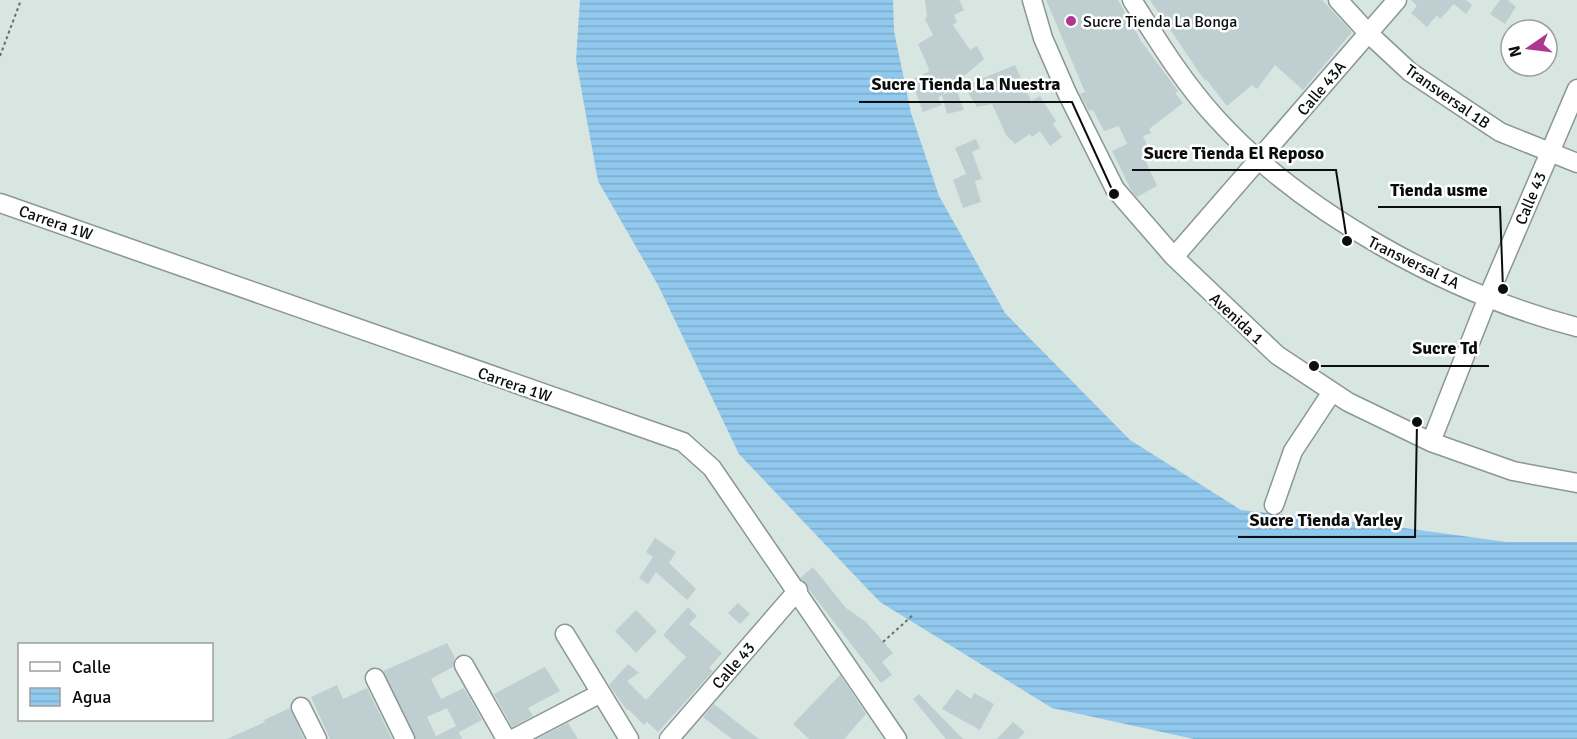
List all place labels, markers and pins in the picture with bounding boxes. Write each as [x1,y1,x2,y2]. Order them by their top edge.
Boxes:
place label: Sucre Tienda La Bonga [1083,12,1237,32]
marker: Sucre Tienda La Bonga [1064,14,1078,28]
callout: Sucre Tienda La Nuestra [859,66,1072,102]
callout: Sucre Tienda El Reposo [1132,134,1336,170]
callout: Tienda usme [1378,171,1500,207]
callout: Sucre Td [1400,330,1489,366]
callout: Sucre Tienda Yarley [1238,501,1415,537]

